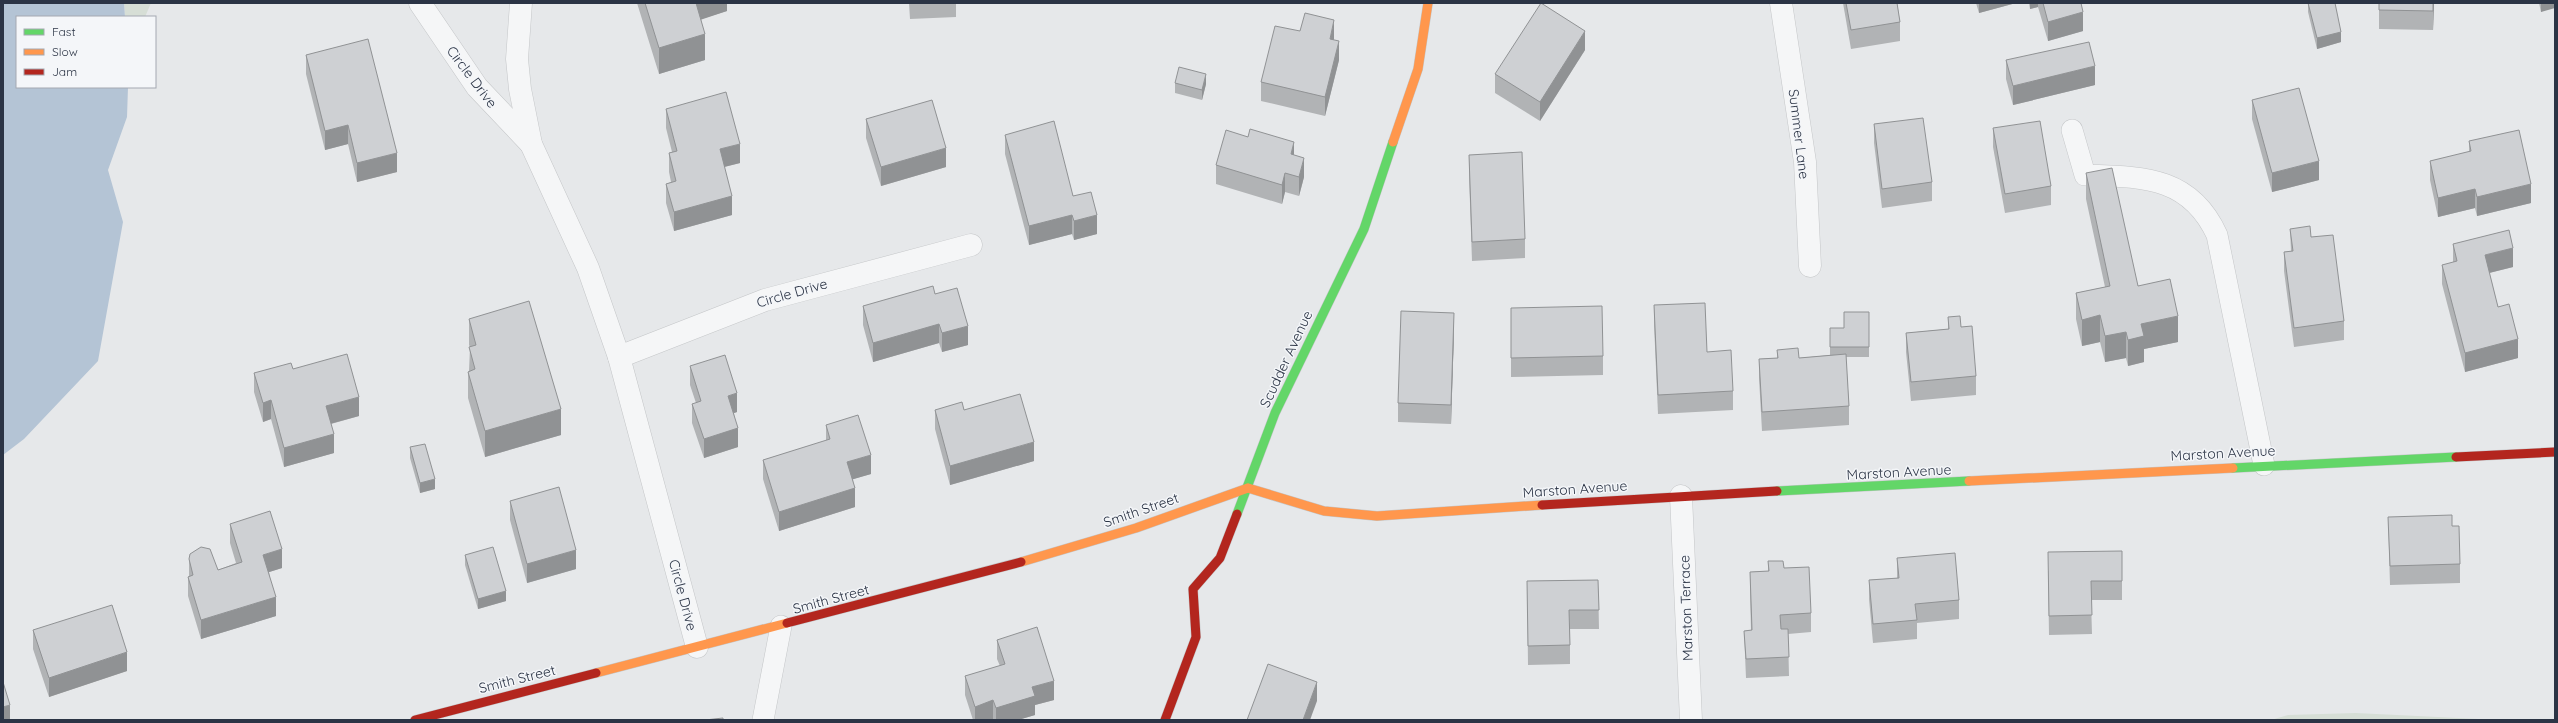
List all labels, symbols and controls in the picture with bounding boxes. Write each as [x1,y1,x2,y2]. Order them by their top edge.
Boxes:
legend [16,16,156,88]
text: Fast [52,24,76,39]
street label: Circle Drive [443,42,501,112]
text: Slow [52,44,78,59]
text: Jam [52,64,77,79]
street label: Summer Lane [1785,88,1813,180]
street label: Circle Drive [754,274,830,312]
street label: Scudder Avenue [1256,308,1316,410]
street label: Marston Avenue [2170,441,2276,465]
street label: Marston Avenue [1846,460,1952,484]
street label: Marston Avenue [1522,476,1628,502]
street label: Smith Street [1101,489,1181,531]
street label: Marston Terrace [1675,555,1697,661]
street label: Circle Drive [665,557,701,633]
street label: Smith Street [791,580,871,618]
street label: Smith Street [477,661,557,697]

